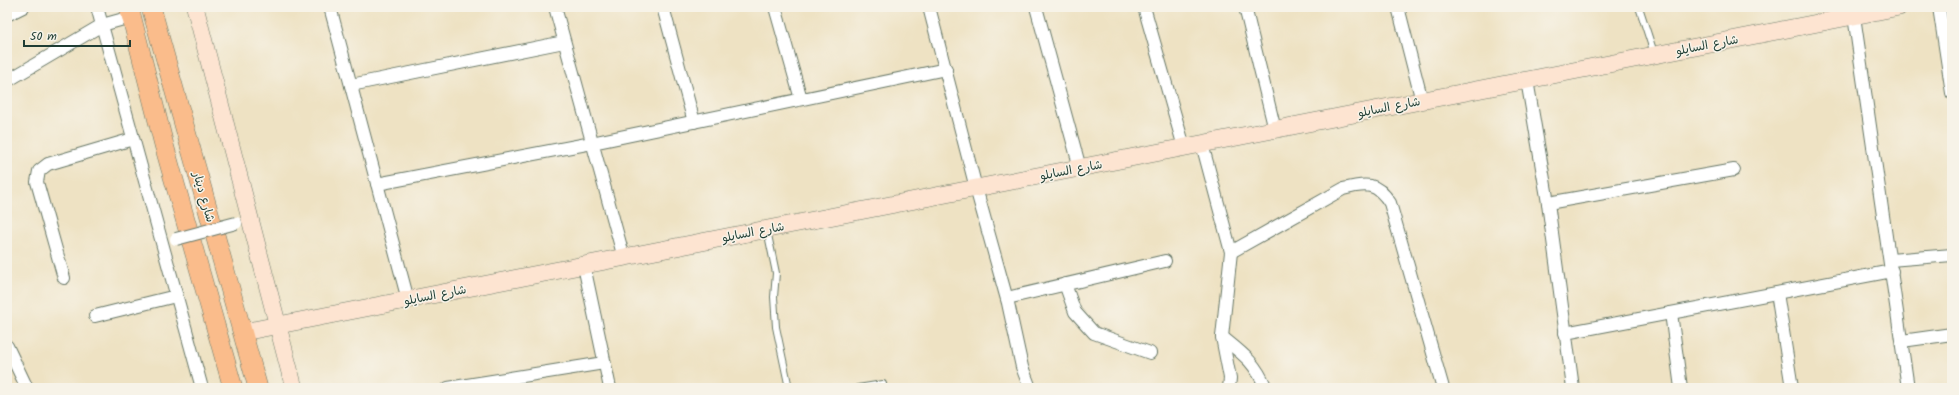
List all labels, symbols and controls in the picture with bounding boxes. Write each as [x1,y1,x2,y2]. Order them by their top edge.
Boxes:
scale bar [24,22,130,48]
text: 50 m [30,27,57,46]
street label: شارع السايلو [1673,30,1740,61]
street label: شارع السايلو [1355,92,1422,123]
street label: شارع السايلو [1037,155,1104,186]
street label: شارع دينار [187,169,220,225]
street label: شارع السايلو [719,217,786,248]
street label: شارع السايلو [401,280,468,311]

